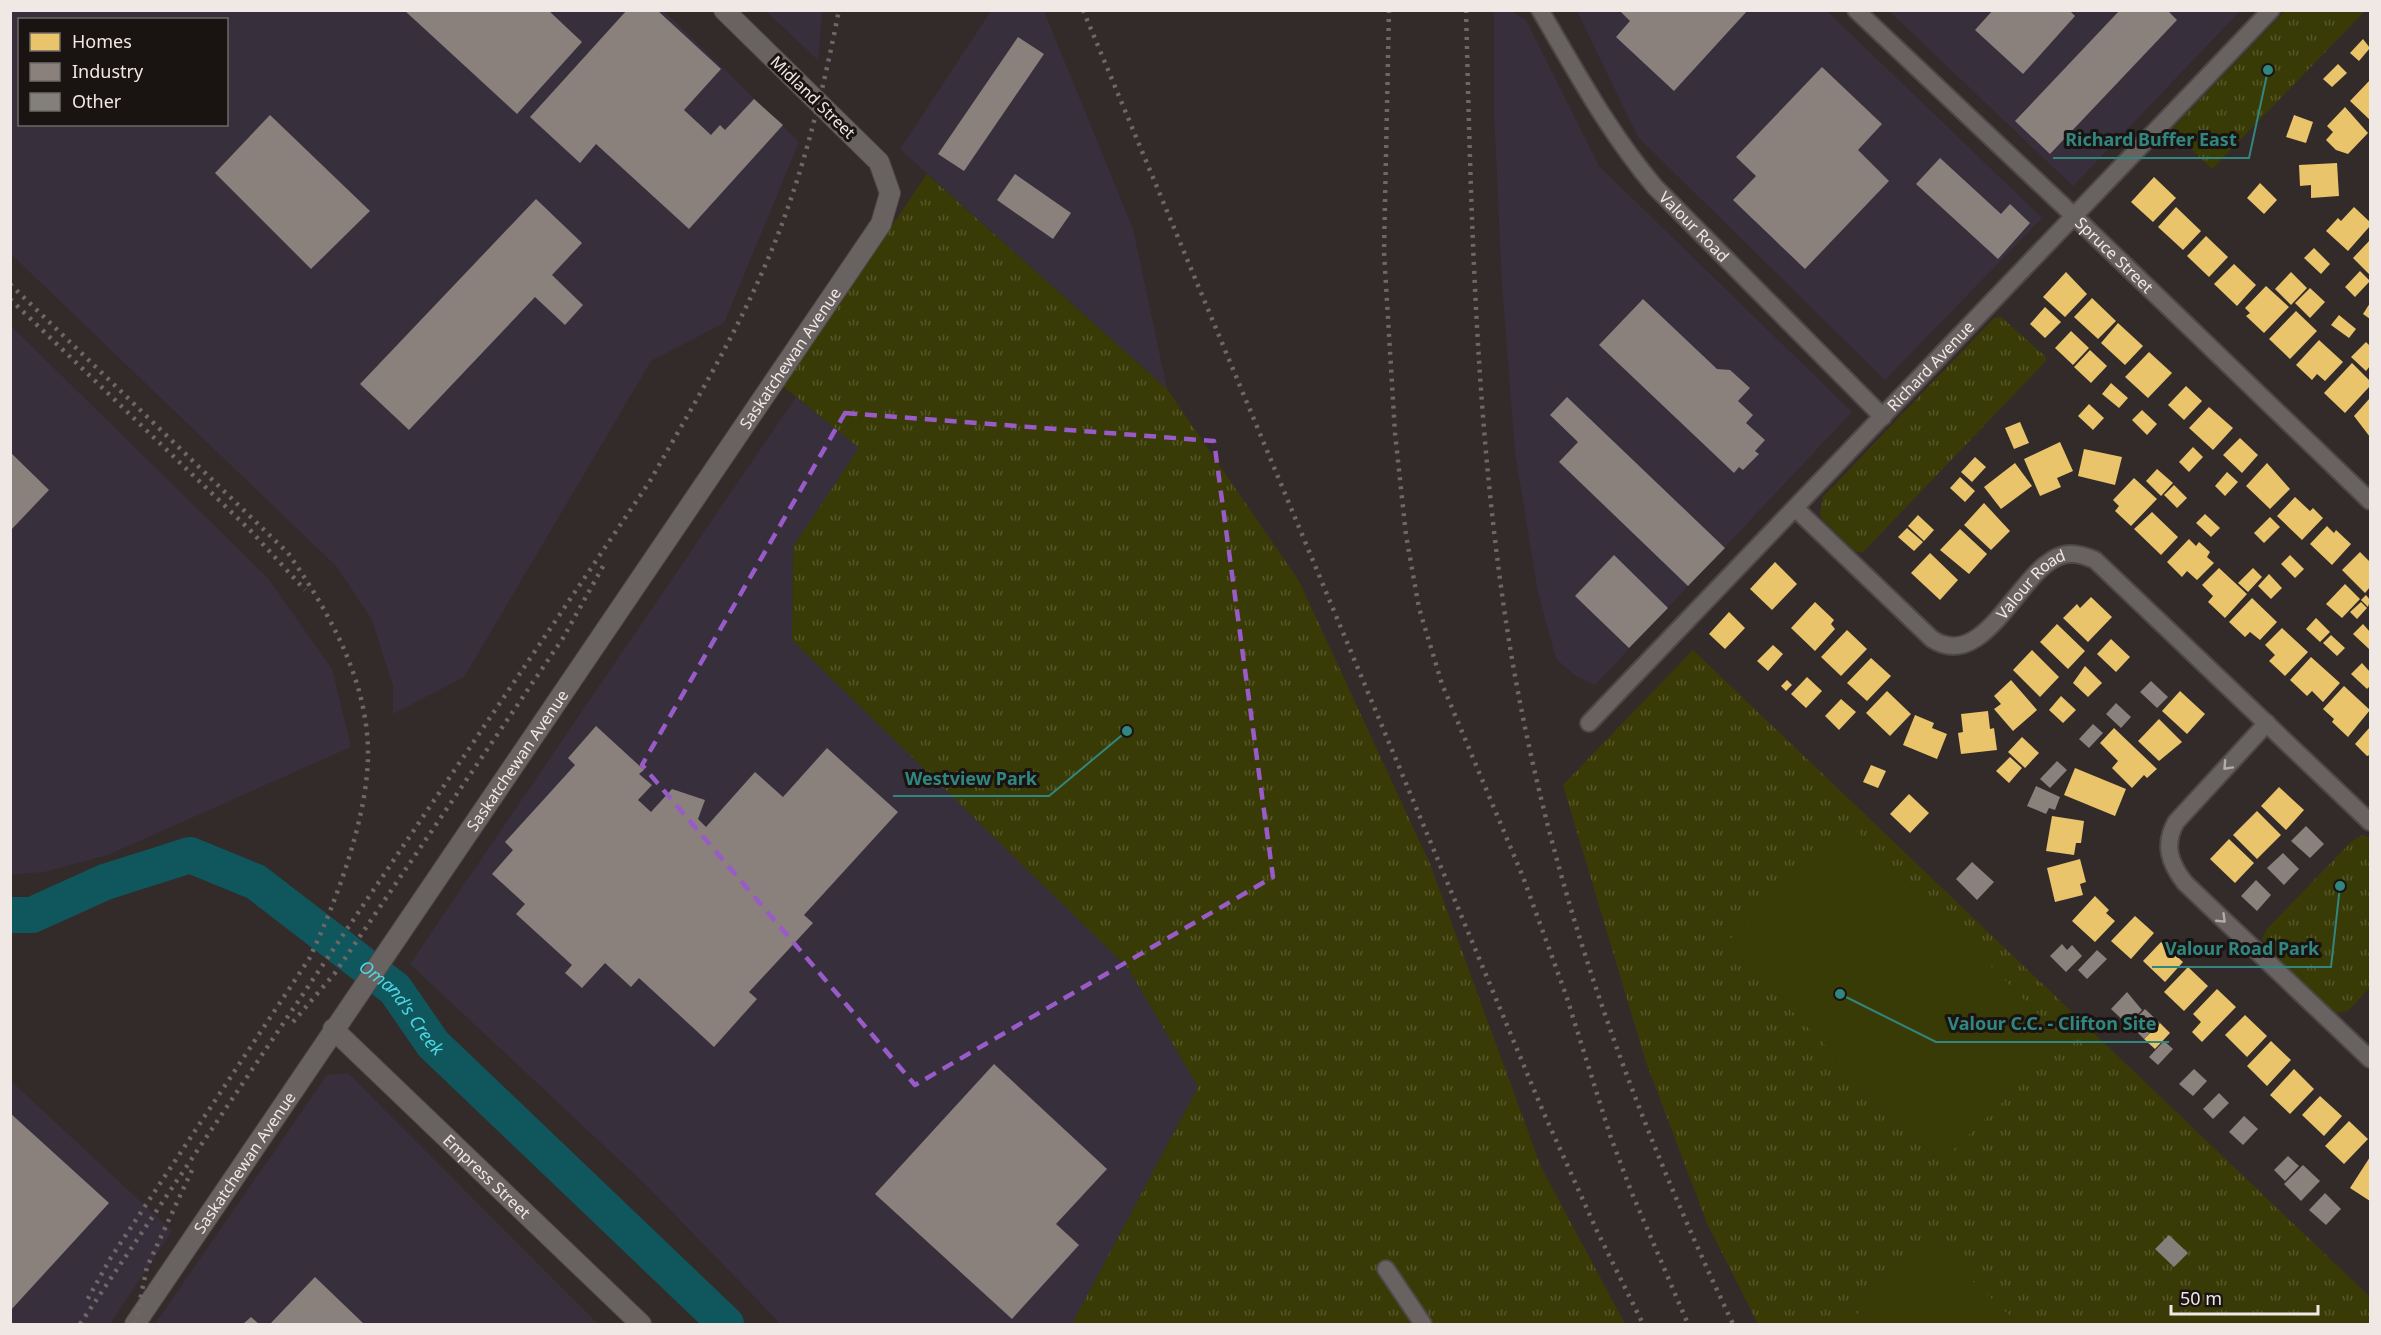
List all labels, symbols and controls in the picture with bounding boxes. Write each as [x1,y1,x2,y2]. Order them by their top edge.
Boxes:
legend [18,18,228,126]
text: Homes [72,29,132,53]
street label: Midland Street [766,51,860,143]
text: Industry [72,59,144,83]
text: Other [72,89,122,113]
callout: Richard Buffer East [2053,122,2249,158]
text: Richard Buffer East [2065,127,2237,151]
street label: Valour Road [1654,186,1734,267]
street label: Spruce Street [2070,212,2158,298]
street label: Saskatchewan Avenue [734,283,846,433]
street label: Richard Avenue [1882,316,1979,416]
street label: Valour Road [1991,544,2068,624]
street label: Saskatchewan Avenue [461,685,573,836]
one-way arrow [2224,759,2235,770]
callout: Westview Park [893,760,1049,796]
text: Westview Park [905,766,1038,790]
one-way arrow [2216,912,2226,923]
callout: Valour Road Park [2152,931,2331,967]
text: Valour Road Park [2165,936,2320,960]
water label: Omand's Creek [354,954,450,1061]
callout: Valour C.C. - Clifton Site [1936,1006,2169,1042]
text: Valour C.C. - Clifton Site [1947,1011,2157,1035]
street label: Saskatchewan Avenue [189,1087,300,1238]
street label: Empress Street [438,1129,535,1224]
scale bar [2171,1278,2318,1316]
text: 50 m [2180,1286,2222,1310]

